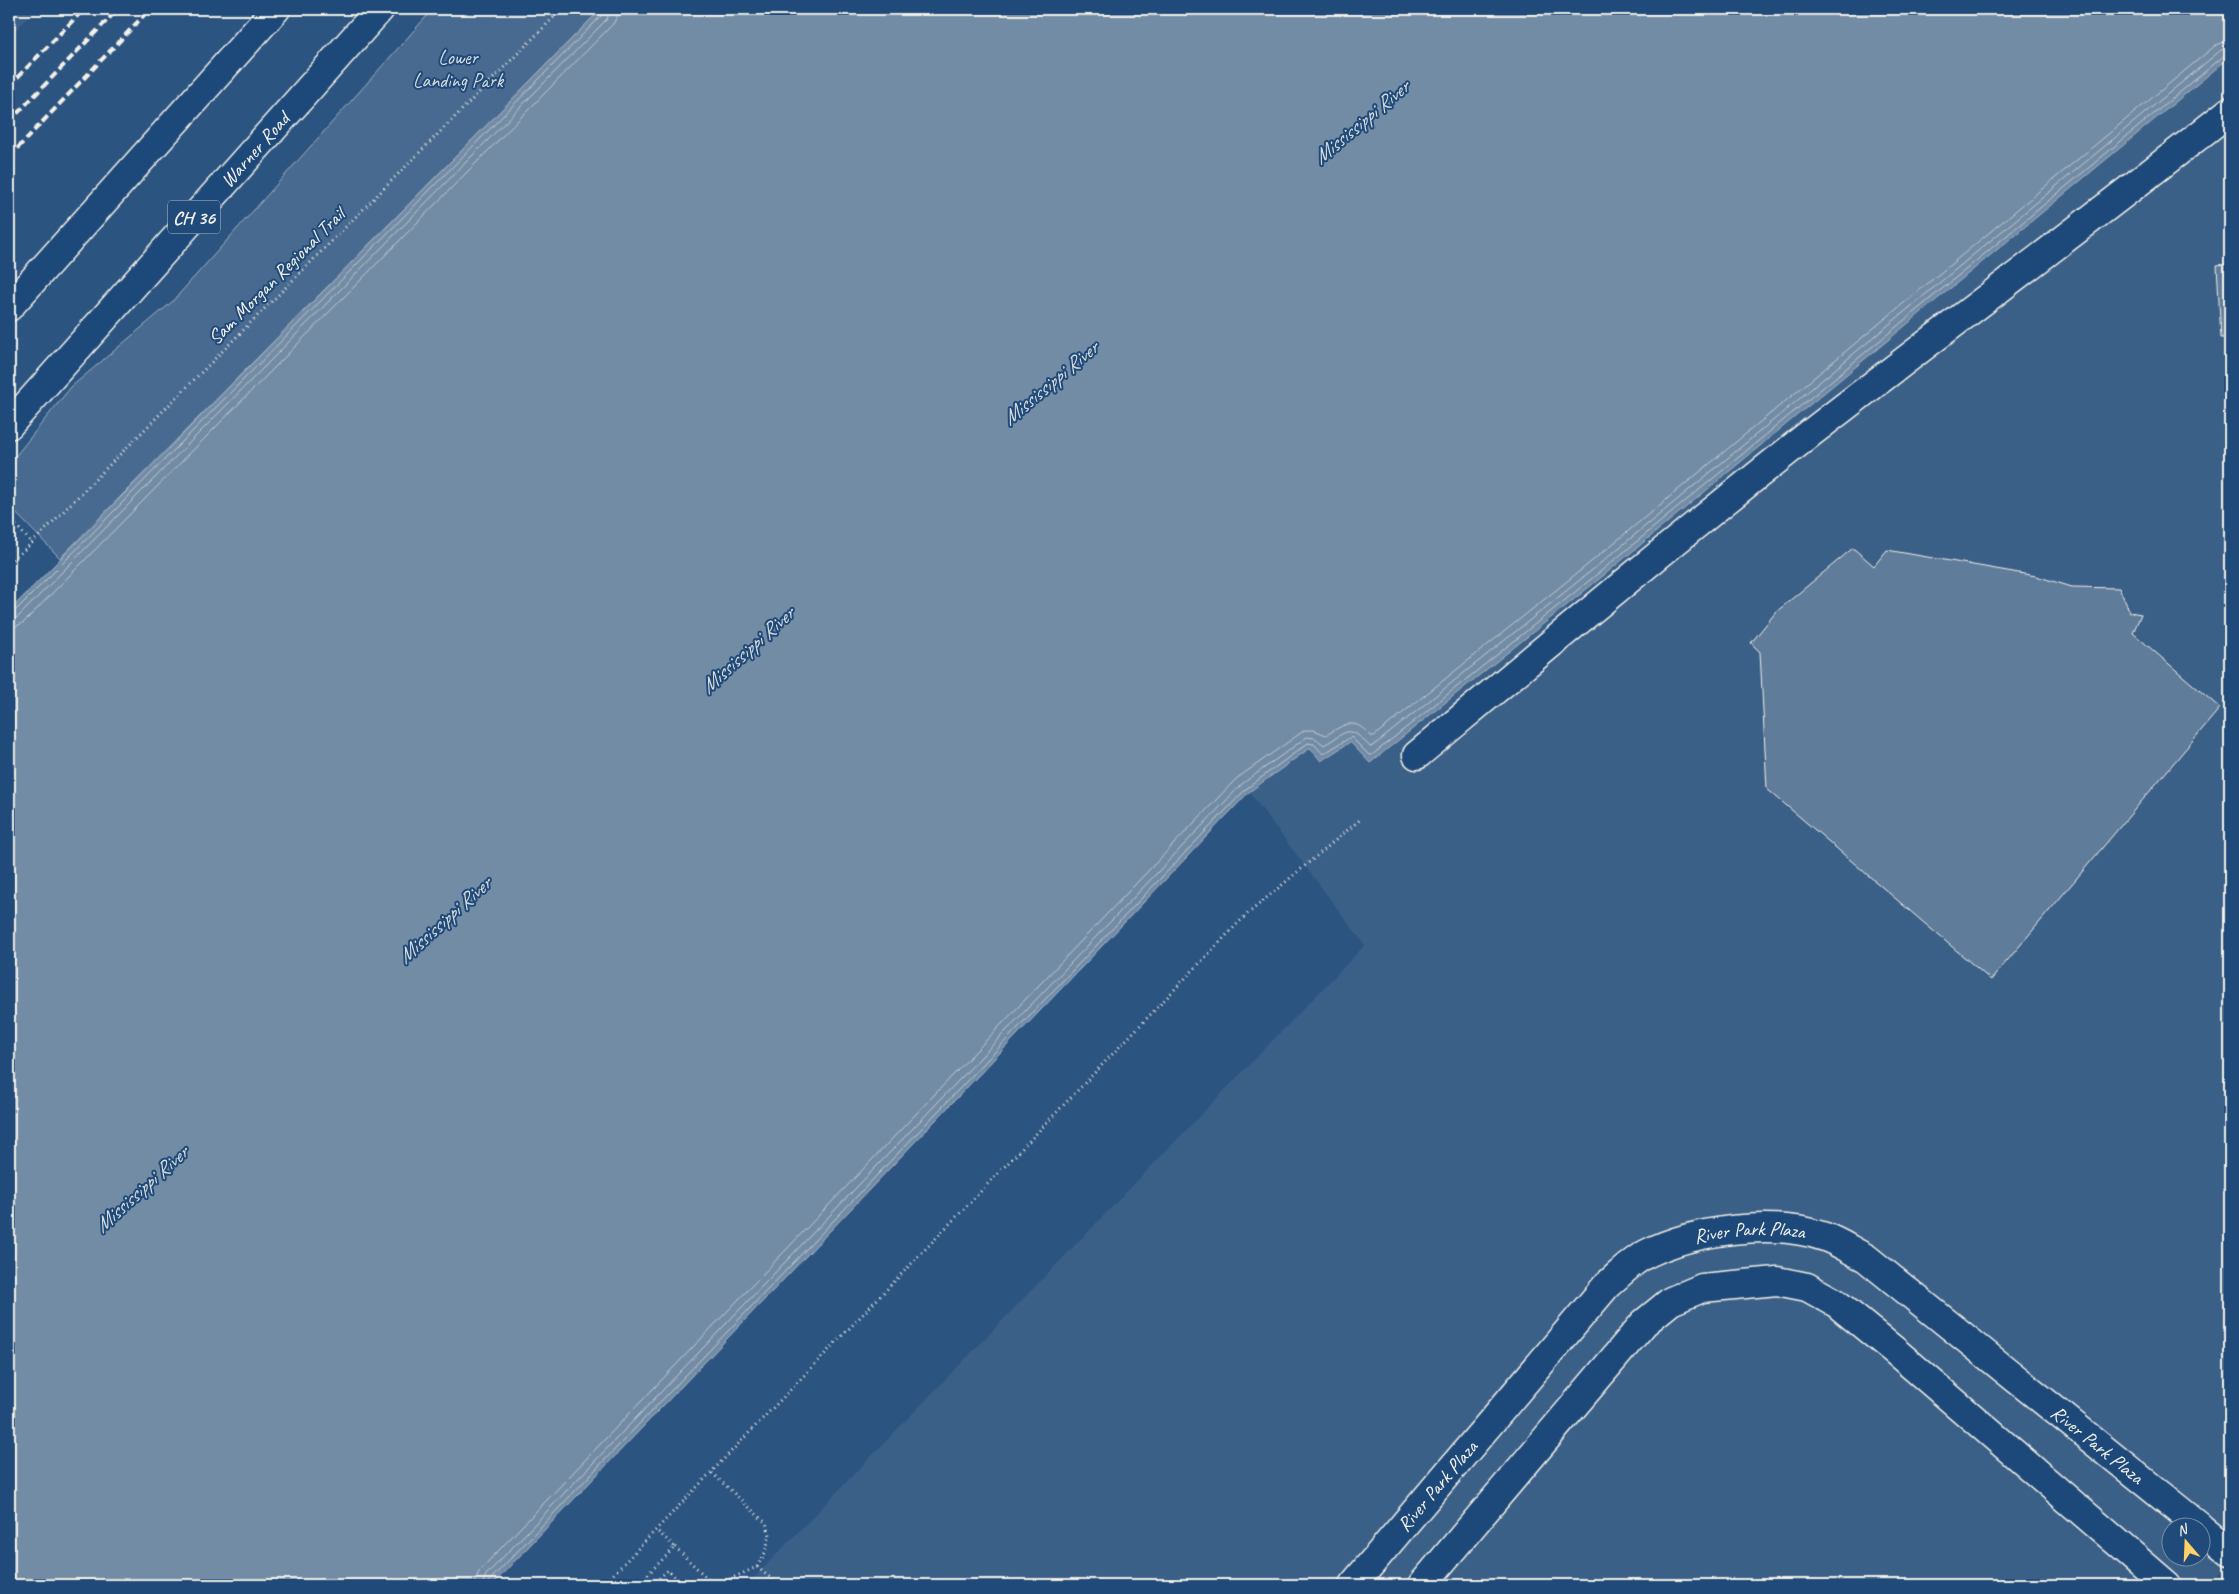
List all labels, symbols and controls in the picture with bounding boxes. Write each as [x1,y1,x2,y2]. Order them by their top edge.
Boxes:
park label: Lower Landing Park [413,45,505,93]
water label: Mississippi River [1308,72,1417,170]
street label: Warner Road [215,105,297,193]
road number: CH 36 [168,200,220,233]
street label: Sam Morgan Regional Trail [203,200,353,350]
water label: Mississippi River [997,333,1106,431]
water label: Mississippi River [695,599,802,699]
water label: Mississippi River [392,869,499,969]
water label: Mississippi River [89,1138,196,1238]
street label: River Park Plaza [1691,1216,1809,1249]
street label: River Park Plaza [2046,1400,2150,1491]
street label: River Park Plaza [1392,1434,1484,1537]
north arrow [2162,1516,2212,1566]
text: N [2175,1520,2191,1540]

